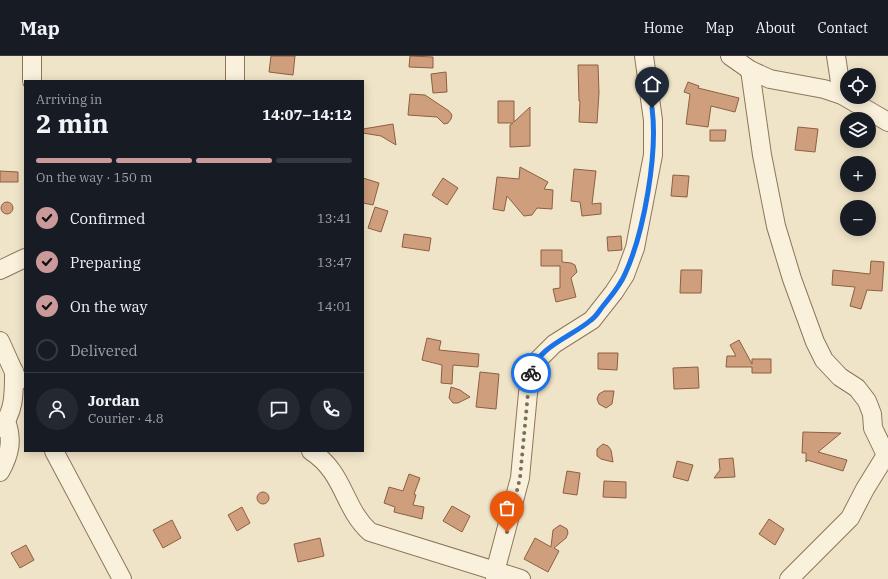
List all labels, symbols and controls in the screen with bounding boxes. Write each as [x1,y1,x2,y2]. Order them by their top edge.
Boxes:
text: Map [20,16,60,40]
text: Home [644,19,683,37]
text: Map [705,19,734,37]
text: About [756,19,795,37]
text: Contact [817,19,868,37]
pin [635,67,669,108]
map controls [840,68,876,236]
button: locate [840,68,876,104]
icon: home [641,73,663,95]
text: Arriving in [36,91,102,108]
text: 14:07–14:12 [262,105,352,124]
text: 2 min [36,106,109,140]
button: layers [840,112,876,148]
button: + [840,156,876,192]
text: On the way · 150 m [36,169,152,186]
button: − [840,200,876,236]
icon: check [36,207,58,229]
text: Confirmed [70,209,145,228]
text: 13:41 [317,210,352,227]
icon: check [36,251,58,273]
text: Preparing [70,253,141,272]
text: 13:47 [317,254,352,271]
icon: check [36,295,58,317]
text: On the way [70,297,148,316]
text: 14:01 [317,298,352,315]
text: Delivered [70,341,138,360]
courier [511,353,551,393]
icon: bike [520,362,542,384]
button: person [36,388,78,430]
button: chat [258,388,300,430]
button: phone [310,388,352,430]
text: Jordan [88,391,140,410]
text: Courier · 4.8 [88,410,164,427]
pin [490,491,524,532]
icon: bag [496,497,518,519]

